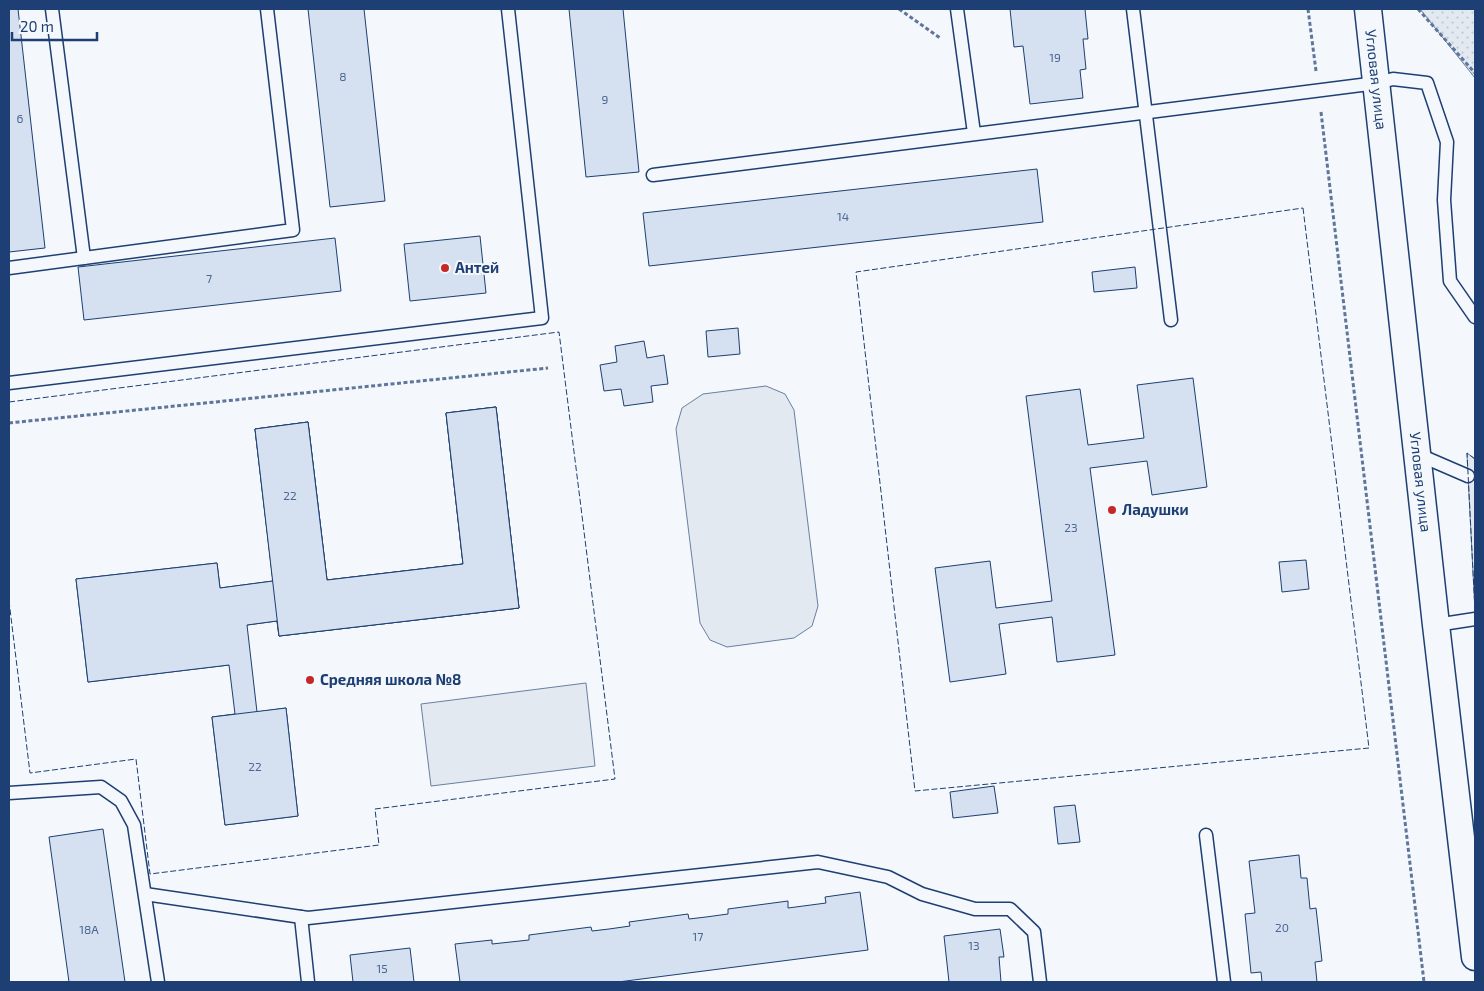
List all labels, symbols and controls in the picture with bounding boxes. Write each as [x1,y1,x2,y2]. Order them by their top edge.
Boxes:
scale bar [12,10,98,42]
text: 20 m [20,17,54,35]
street label: Угловая улица [1362,28,1391,131]
house number: 19 [1049,50,1061,64]
house number: 8 [339,69,347,83]
house number: 9 [602,92,609,106]
house number: 6 [17,111,24,125]
house number: 14 [837,209,849,223]
place label: Антей [455,258,499,276]
marker: Антей [439,262,451,274]
house number: 7 [206,271,212,285]
street label: Угловая улица [1407,431,1436,533]
house number: 22 [283,488,297,502]
place label: Ладушки [1122,500,1189,518]
marker: Ладушки [1106,504,1118,516]
house number: 23 [1064,520,1078,534]
place label: Средняя школа №8 [320,670,461,688]
marker: Средняя школа №8 [304,674,316,686]
house number: 22 [248,759,262,773]
house number: 20 [1275,920,1289,934]
house number: 18А [79,922,99,936]
house number: 17 [693,929,703,943]
house number: 13 [968,938,980,952]
house number: 15 [376,961,388,975]

